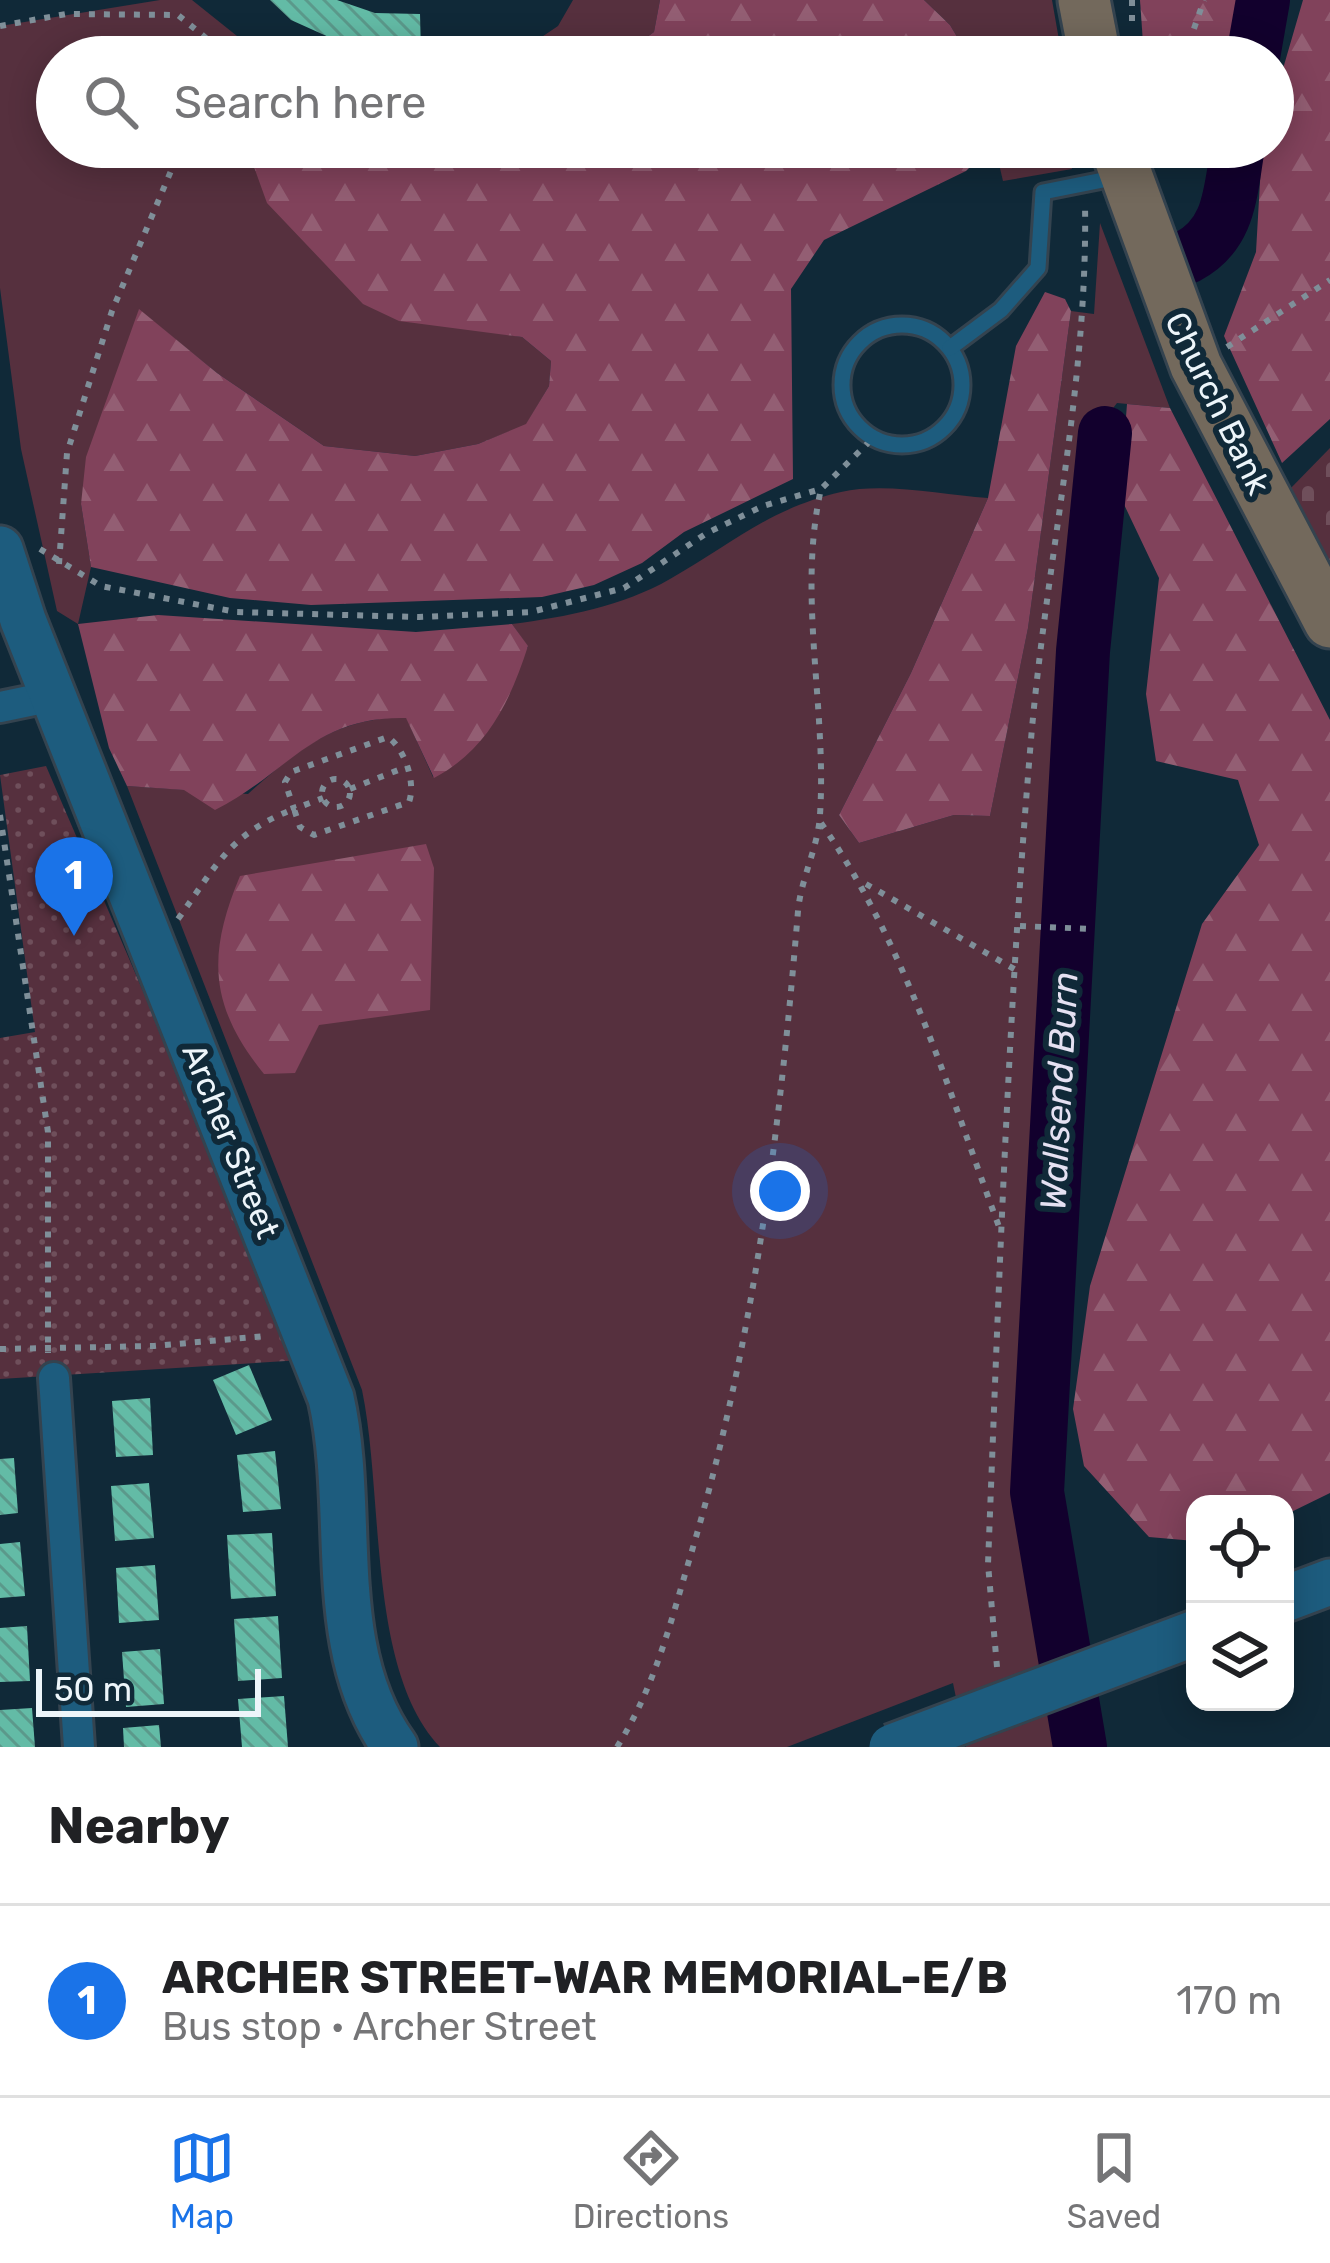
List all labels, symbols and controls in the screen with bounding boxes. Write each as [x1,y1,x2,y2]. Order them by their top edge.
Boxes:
search box [36,36,1294,168]
icon: search [78,69,144,135]
text: Search here [174,76,426,129]
street label: Church Bank [1157,306,1279,500]
pin: 1 [35,837,113,936]
water label: Wallsend Burn [1031,970,1087,1212]
street label: Archer Street [174,1038,288,1244]
your location [750,1161,810,1221]
map controls [1186,1495,1294,1711]
button: locate [1186,1495,1294,1603]
button: layers [1186,1603,1294,1711]
scale bar [36,1663,261,1716]
text: 50 m [54,1670,132,1709]
text: Nearby [48,1795,230,1856]
text: ARCHER STREET-WAR MEMORIAL-E/B [162,1951,1008,2004]
text: 1 [77,1978,97,2024]
text: 170 m [1176,1978,1282,2024]
text: Bus stop · Archer Street [162,2004,597,2050]
tab: Map [169,2125,235,2236]
tab: Directions [573,2125,729,2236]
tab: Saved [1067,2125,1161,2236]

